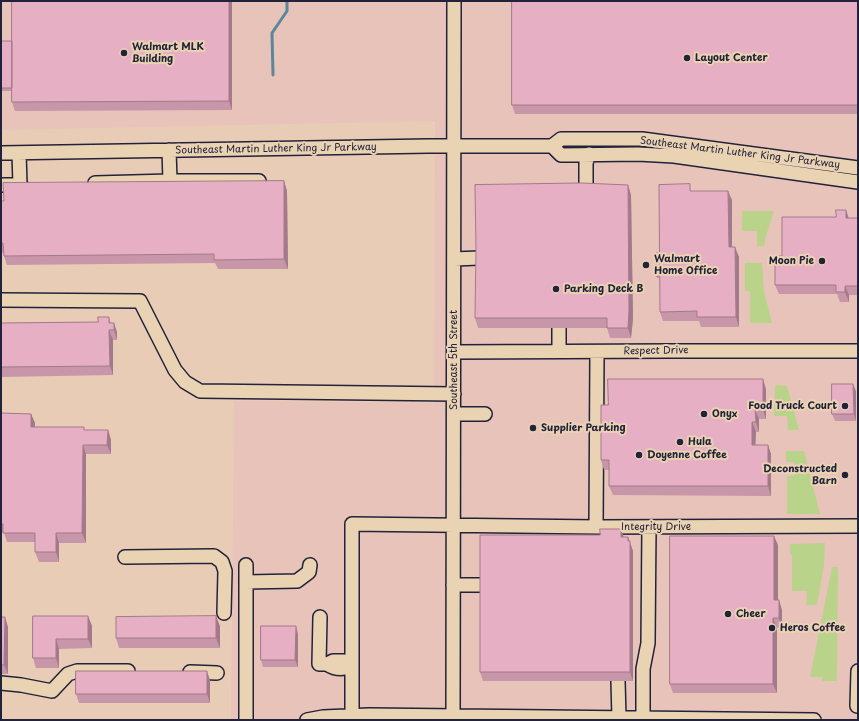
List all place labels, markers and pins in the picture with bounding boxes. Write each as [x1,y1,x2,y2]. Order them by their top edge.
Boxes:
place label: Walmart MLK Building [132,41,204,64]
marker: Walmart MLK Building [119,48,129,58]
place label: Layout Center [695,52,768,64]
marker: Layout Center [682,53,692,63]
place label: Walmart Home Office [654,253,717,276]
place label: Moon Pie [769,255,814,267]
marker: Moon Pie [817,256,827,266]
marker: Walmart Home Office [641,260,651,270]
place label: Parking Deck B [564,283,643,295]
marker: Parking Deck B [551,284,561,294]
place label: Food Truck Court [748,400,837,412]
marker: Food Truck Court [840,401,850,411]
place label: Onyx [712,408,737,420]
marker: Onyx [699,409,709,419]
place label: Supplier Parking [541,422,626,434]
marker: Supplier Parking [528,423,538,433]
place label: Hula [688,436,712,448]
marker: Hula [675,437,685,447]
place label: Doyenne Coffee [647,449,727,461]
marker: Doyenne Coffee [634,450,644,460]
place label: Deconstructed Barn [763,463,837,486]
marker: Deconstructed Barn [840,470,850,480]
place label: Cheer [736,608,766,620]
marker: Cheer [723,609,733,619]
place label: Heros Coffee [780,622,845,634]
marker: Heros Coffee [767,623,777,633]

